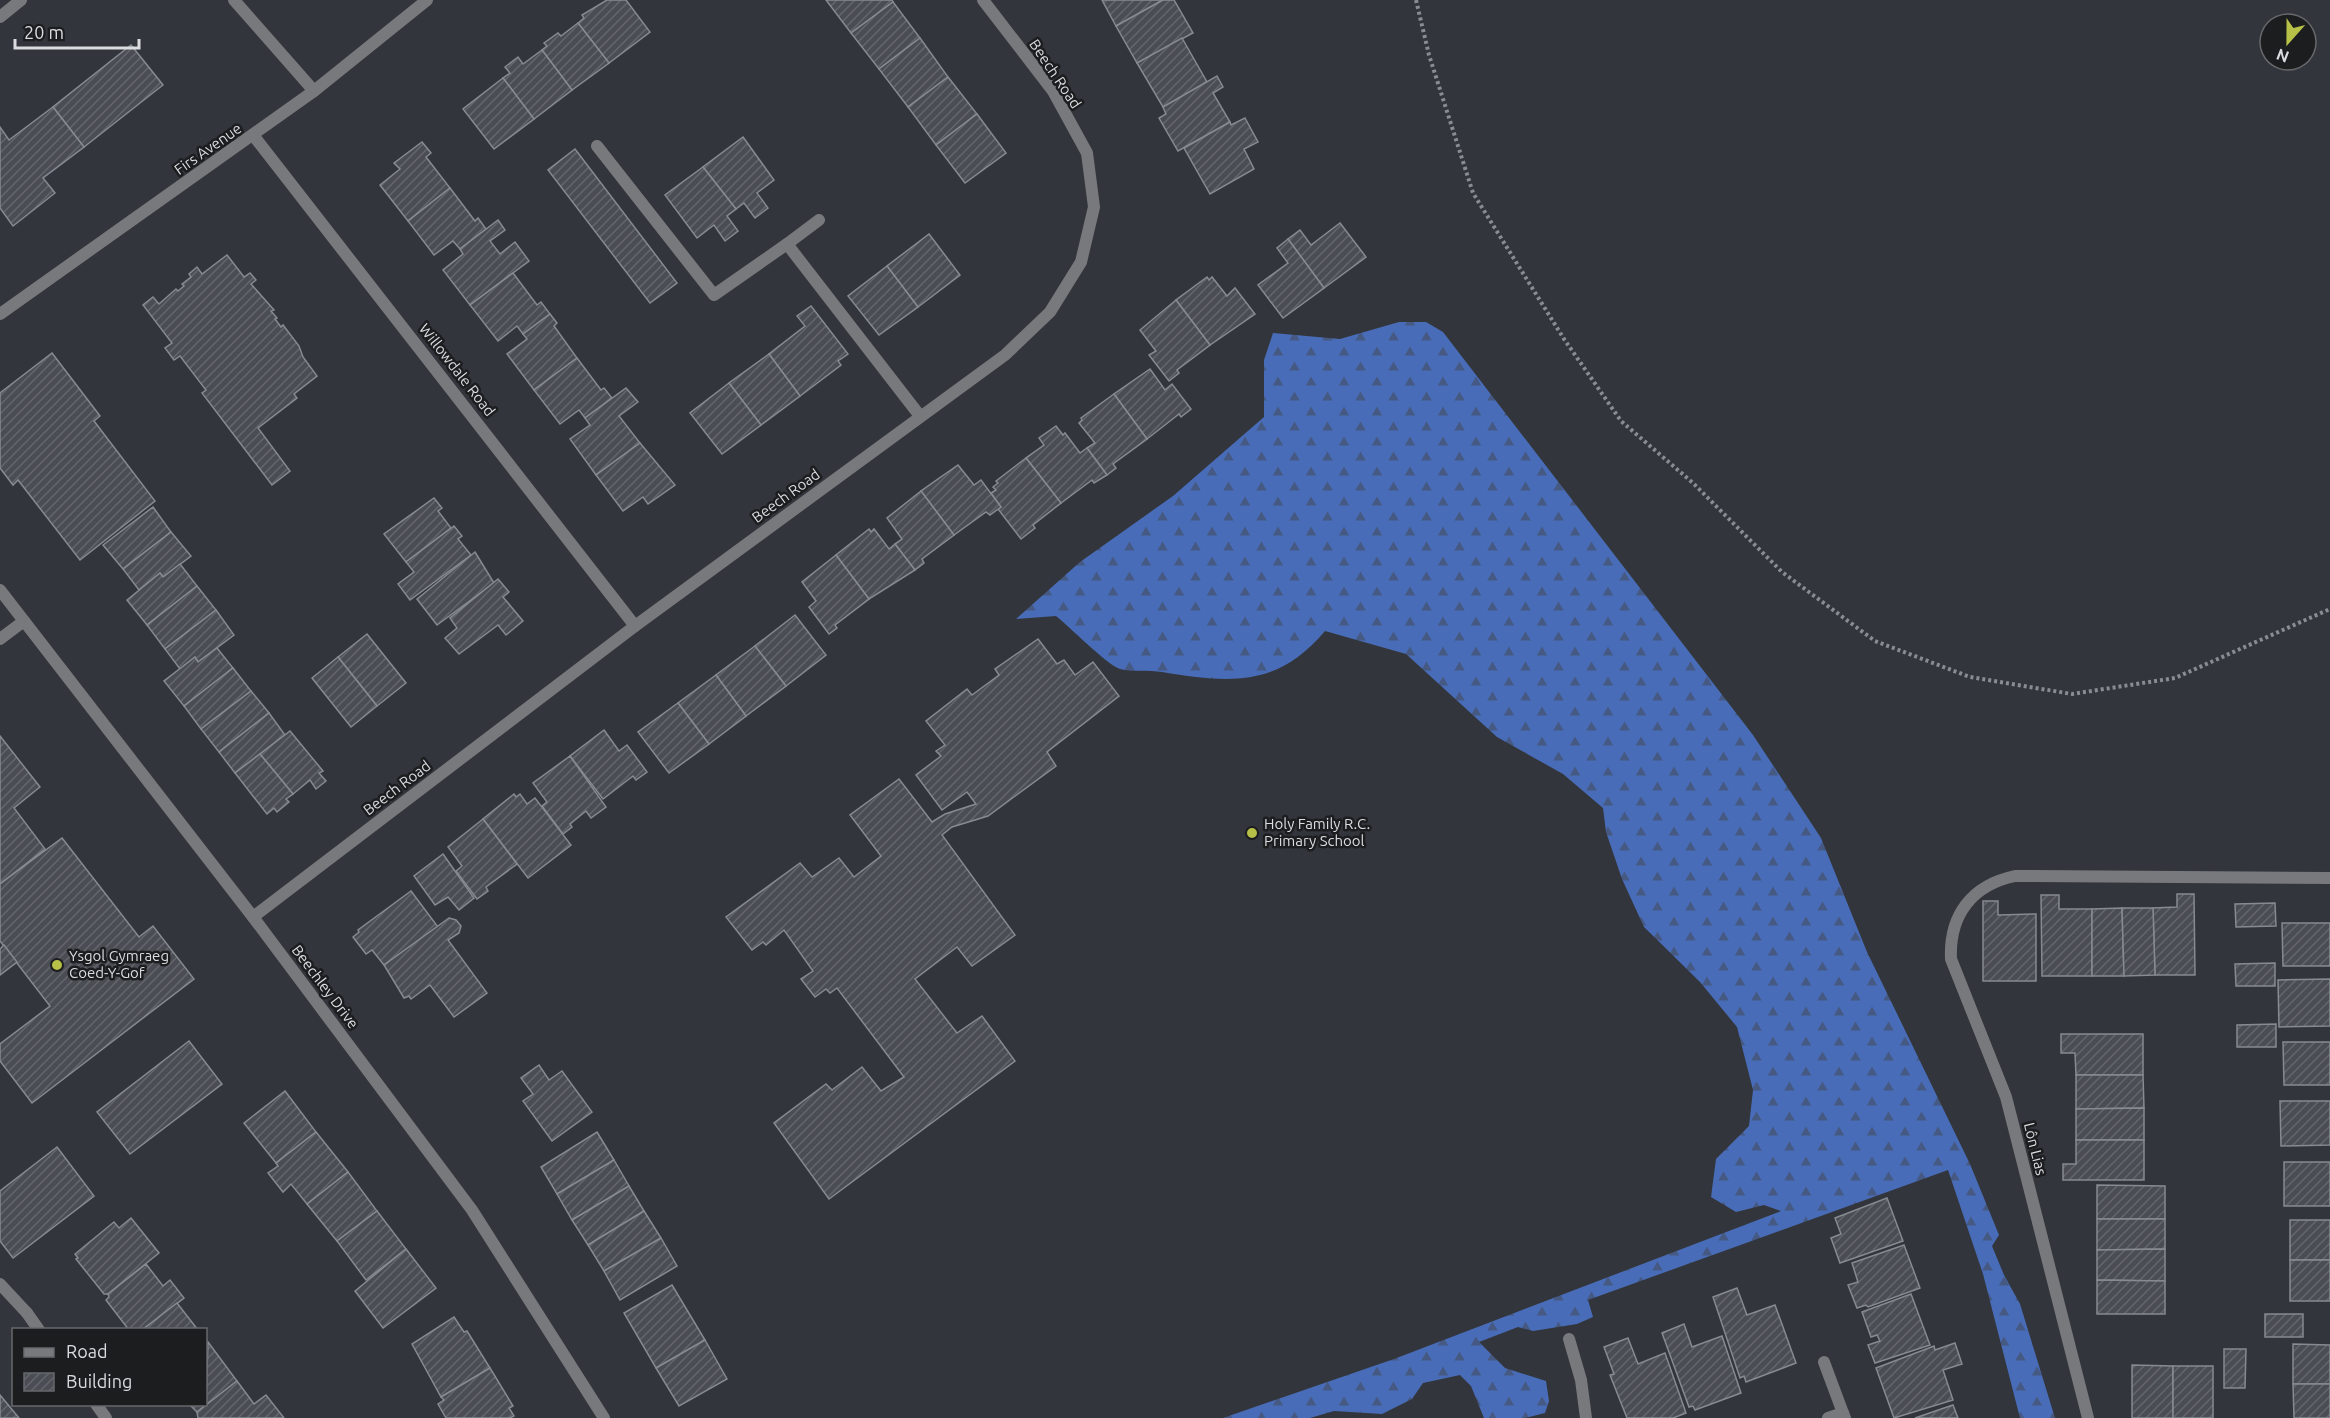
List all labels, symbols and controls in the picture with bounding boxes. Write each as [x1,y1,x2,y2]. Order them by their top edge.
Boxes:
scale bar [15,12,140,50]
north arrow [2258,12,2318,72]
text: 20 m [24,22,64,42]
street label: Beech Road [1026,36,1085,111]
text: N [2274,45,2291,67]
street label: Firs Avenue [171,119,244,178]
street label: Willowdale Road [416,320,499,419]
street label: Beech Road [748,465,823,526]
street label: Beech Road [360,757,434,818]
place label: Holy Family R.C. Primary School [1264,815,1370,849]
marker: Holy Family R.C. Primary School [1245,826,1259,840]
street label: Beechley Drive [289,942,362,1032]
place label: Ysgol Gymraeg Coed-Y-Gof [69,947,169,981]
marker: Ysgol Gymraeg Coed-Y-Gof [50,958,64,972]
street label: Lôn Lias [2021,1121,2050,1177]
legend [12,1328,207,1406]
text: Road [66,1341,108,1361]
text: Building [66,1371,132,1391]

